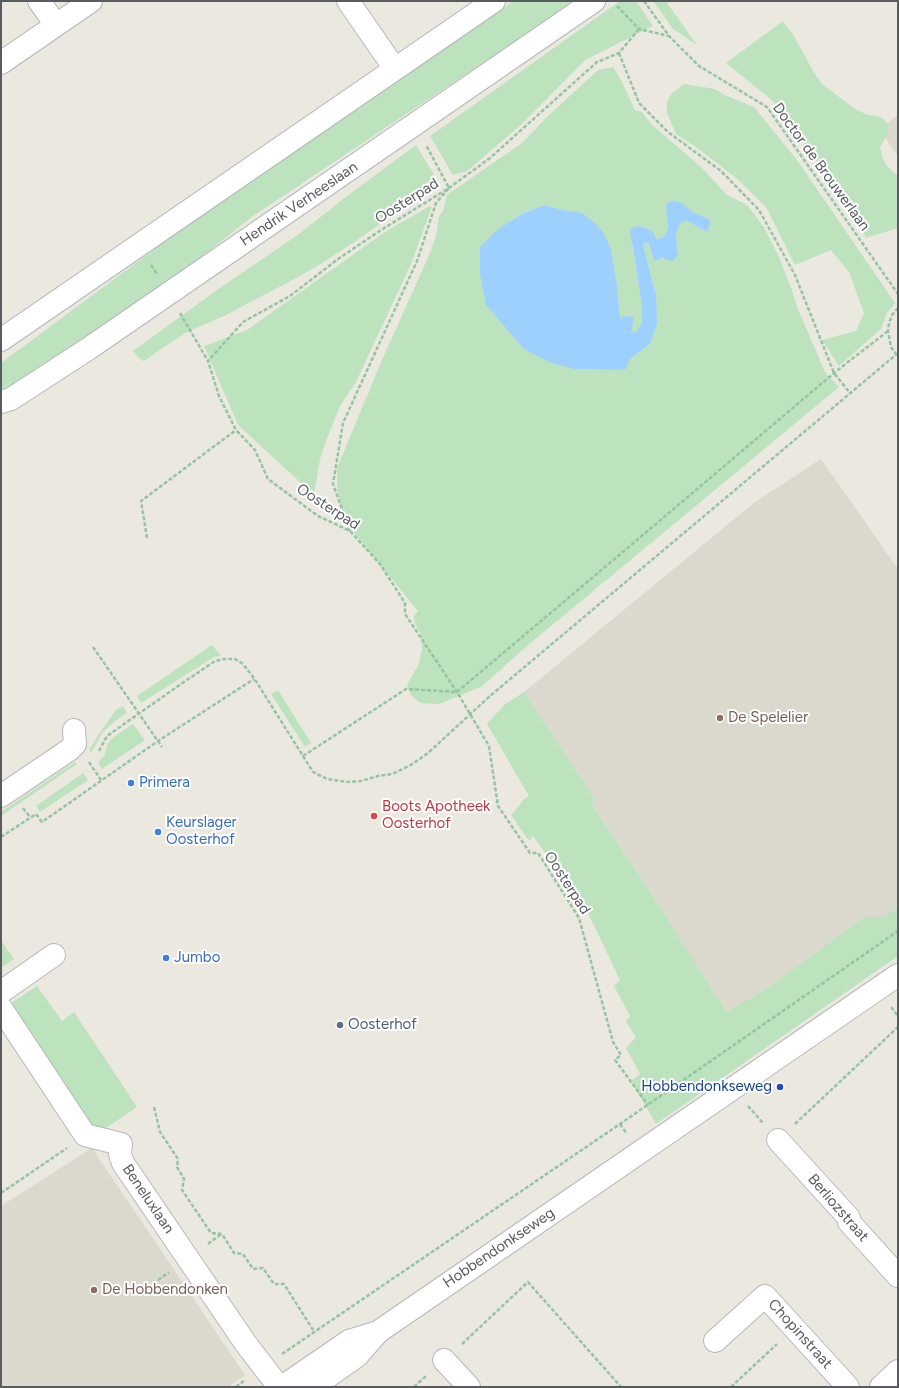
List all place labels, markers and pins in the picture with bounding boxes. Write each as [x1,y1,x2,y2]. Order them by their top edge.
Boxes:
place label: De Spelelier [728,709,808,727]
marker: De Spelelier [715,713,725,723]
place label: Primera [139,774,190,792]
marker: Primera [126,778,136,788]
place label: Boots Apotheek Oosterhof [382,798,490,833]
marker: Boots Apotheek Oosterhof [369,811,379,821]
place label: Keurslager Oosterhof [166,814,237,849]
marker: Keurslager Oosterhof [153,827,163,837]
place label: Jumbo [174,949,220,967]
marker: Jumbo [161,953,171,963]
place label: Oosterhof [348,1016,417,1034]
marker: Oosterhof [335,1020,345,1030]
place label: Hobbendonkseweg [641,1078,772,1096]
marker: Hobbendonkseweg [775,1082,785,1092]
place label: De Hobbendonken [102,1281,228,1299]
marker: De Hobbendonken [89,1285,99,1295]

